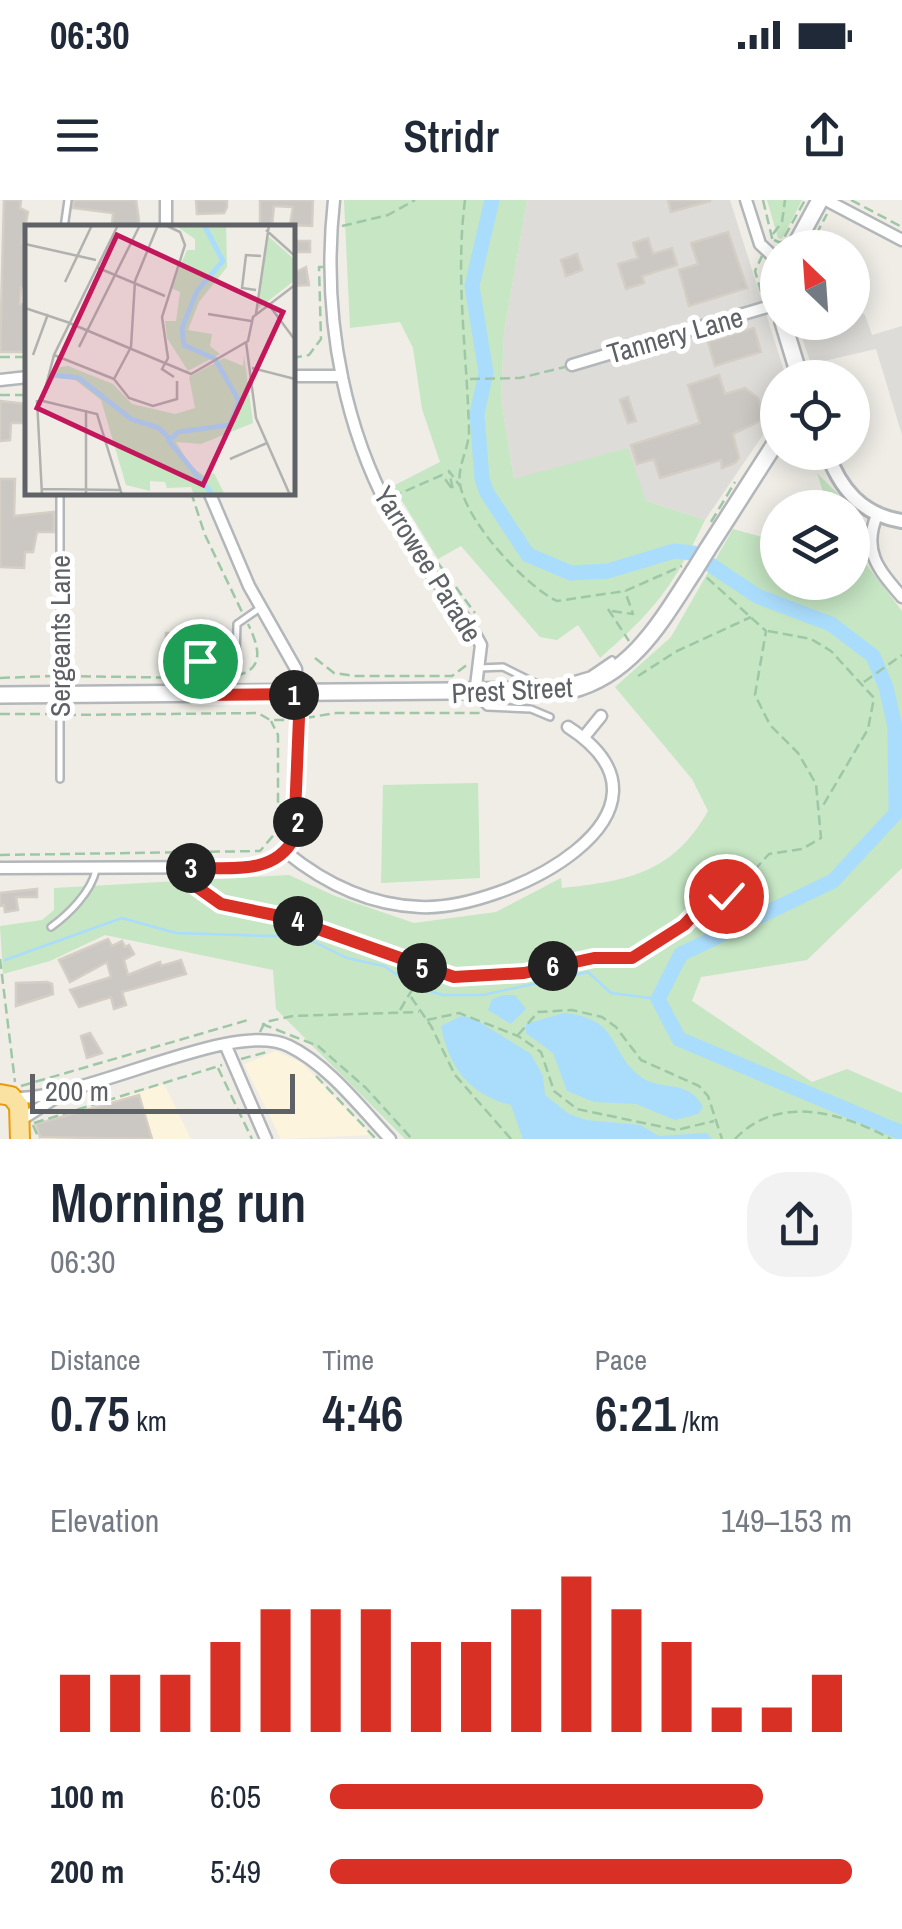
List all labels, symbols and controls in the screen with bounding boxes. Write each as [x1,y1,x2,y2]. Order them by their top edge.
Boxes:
text: 06:30 [50,10,130,61]
text: Stridr [403,105,499,166]
icon: menu [50,108,105,163]
icon: share [797,108,852,163]
inset map [25,225,295,495]
north arrow [760,230,870,340]
map controls [760,230,870,600]
street label: Tannery Lane [603,297,747,373]
button: locate [760,360,870,470]
street label: Yarrowee Parade [365,479,491,649]
button: layers [760,490,870,600]
street label: Sergeants Lane [41,555,79,717]
pin [158,619,243,704]
icon: arrive [173,634,228,689]
street label: Prest Street [450,668,574,712]
pin: 1 [269,670,319,720]
text: 1 [288,676,300,714]
pin: 2 [273,797,323,847]
text: 2 [292,803,304,841]
pin: 3 [166,843,216,893]
text: 3 [185,849,197,887]
pin [684,854,769,939]
icon: check [699,869,754,924]
pin: 4 [273,896,323,946]
text: 4 [292,902,304,940]
pin: 6 [528,941,578,991]
pin: 5 [397,943,447,993]
text: 6 [547,947,559,985]
text: 5 [416,949,428,987]
scale bar [30,1069,295,1114]
text: 200 m [45,1072,109,1110]
text: Morning run [50,1165,306,1239]
button: share [747,1172,852,1277]
text: 06:30 [50,1240,116,1283]
text: Distance [50,1341,141,1379]
text: Time [322,1341,374,1379]
text: Pace [595,1341,647,1379]
text: 0.75 [50,1379,130,1447]
text: 4:46 [322,1379,404,1447]
text: 6:21 [595,1379,676,1447]
text: km [130,1402,167,1440]
text: /km [676,1402,719,1440]
text: Elevation [50,1499,159,1542]
text: 149–153 m [721,1499,852,1542]
text: 100 m [50,1775,124,1818]
text: 6:05 [210,1775,261,1818]
text: 200 m [50,1850,124,1893]
text: 5:49 [210,1850,261,1893]

